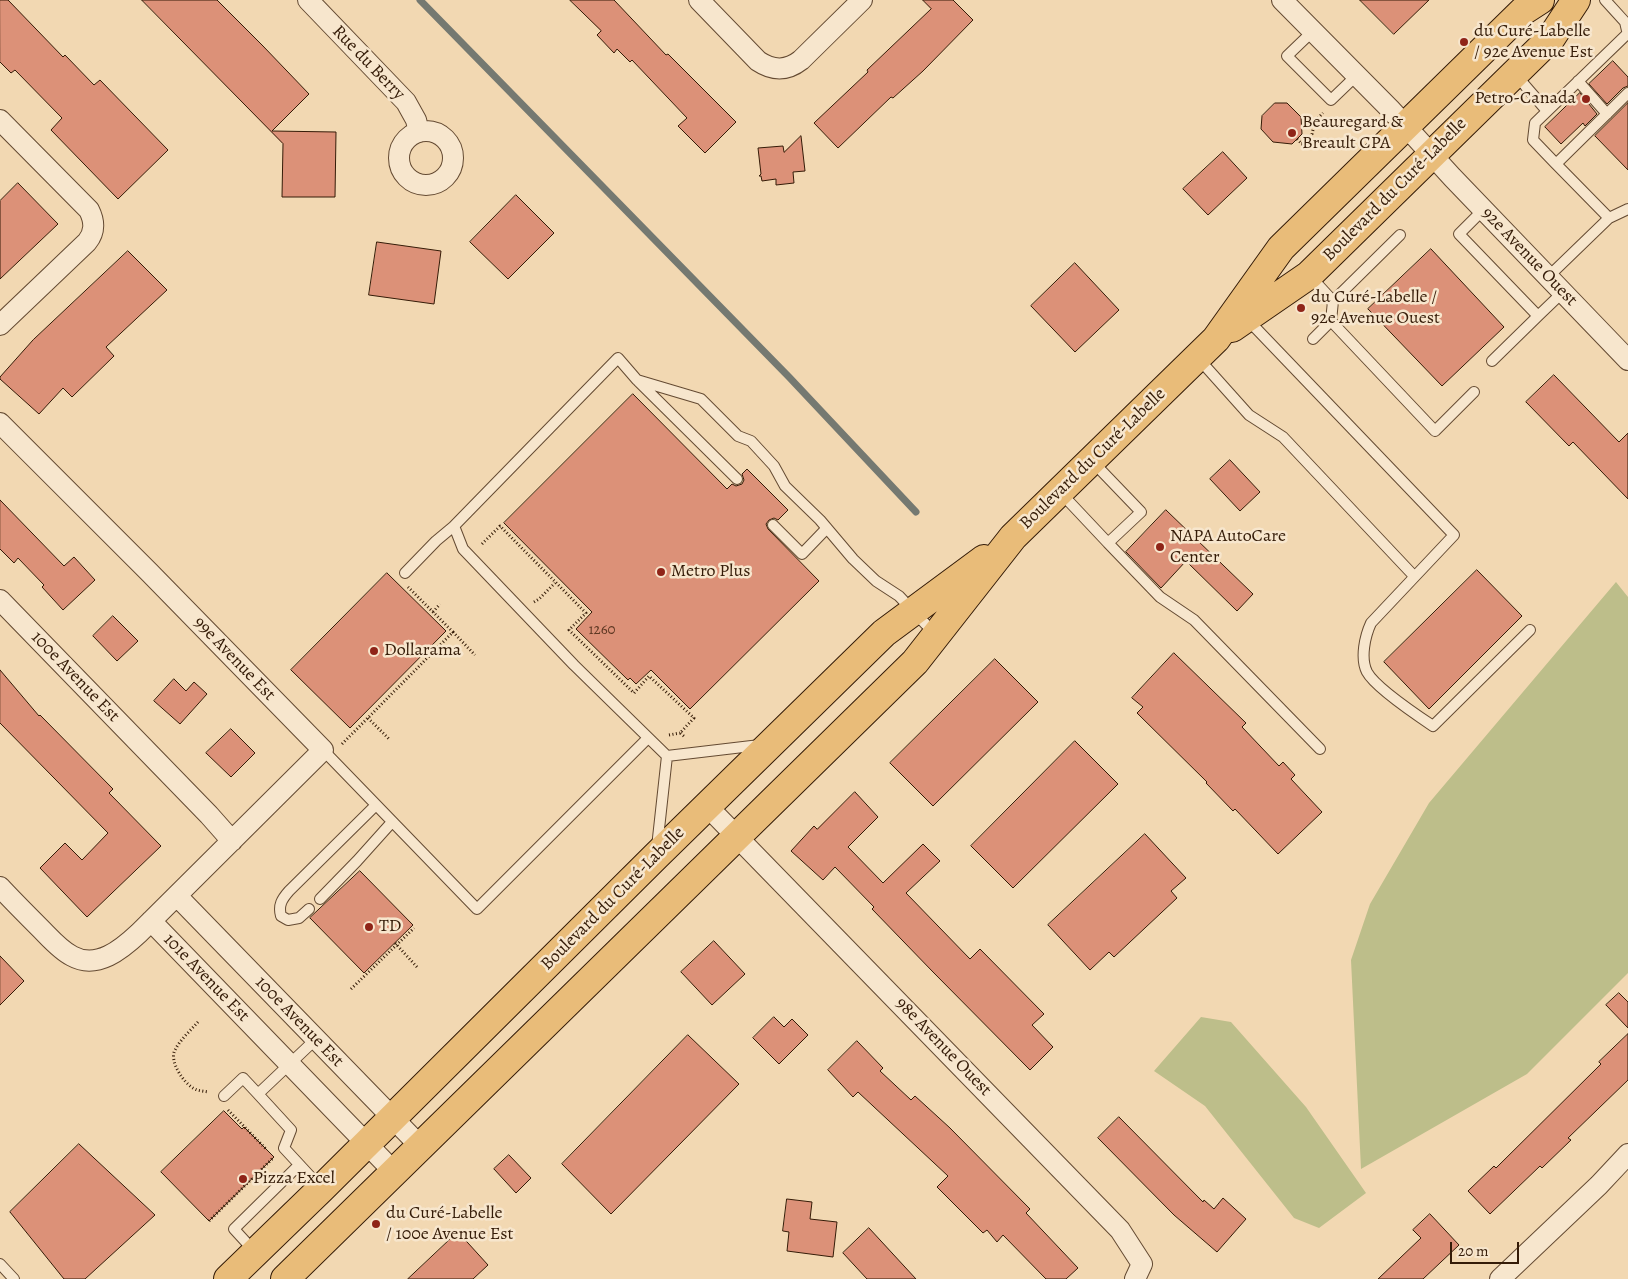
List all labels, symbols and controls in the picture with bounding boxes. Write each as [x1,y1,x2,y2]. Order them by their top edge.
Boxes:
street label: Rue du Berry [327,21,409,105]
place label: du Curé-Labelle / 92e Avenue Est [1474,21,1593,64]
marker: du Curé-Labelle / 92e Avenue Est [1458,36,1470,48]
place label: Petro-Canada [1474,88,1576,110]
marker: Petro-Canada [1580,93,1592,105]
place label: Beauregard & Breault CPA [1302,112,1403,154]
street label: Boulevard du Curé-Labelle [1319,114,1471,266]
marker: Beauregard & Breault CPA [1286,127,1298,139]
street label: 92e Avenue Ouest [1476,203,1582,311]
place label: du Curé-Labelle / 92e Avenue Ouest [1311,287,1440,330]
marker: du Curé-Labelle / 92e Avenue Ouest [1295,302,1307,314]
street label: Boulevard du Curé-Labelle [1016,384,1170,534]
place label: NAPA AutoCare Center [1170,526,1286,568]
marker: NAPA AutoCare Center [1154,541,1166,553]
place label: Metro Plus [671,561,750,583]
marker: Metro Plus [655,566,667,578]
street label: 99e Avenue Est [188,612,280,706]
house number: 1260 [588,621,616,639]
street label: 100e Avenue Est [26,627,124,727]
place label: Dollarama [384,640,461,662]
marker: Dollarama [368,645,380,657]
street label: Boulevard du Curé-Labelle [537,823,689,975]
place label: TD [379,916,401,938]
marker: TD [363,921,375,933]
street label: 101e Avenue Est [158,929,254,1027]
street label: 100e Avenue Est [250,972,348,1072]
street label: 98e Avenue Ouest [890,993,996,1101]
place label: Pizza Excel [253,1168,335,1190]
marker: Pizza Excel [237,1173,249,1185]
place label: du Curé-Labelle / 100e Avenue Est [386,1203,513,1246]
marker: du Curé-Labelle / 100e Avenue Est [370,1218,382,1230]
scale bar [1453,1232,1522,1264]
text: 20 m [1458,1241,1489,1261]

